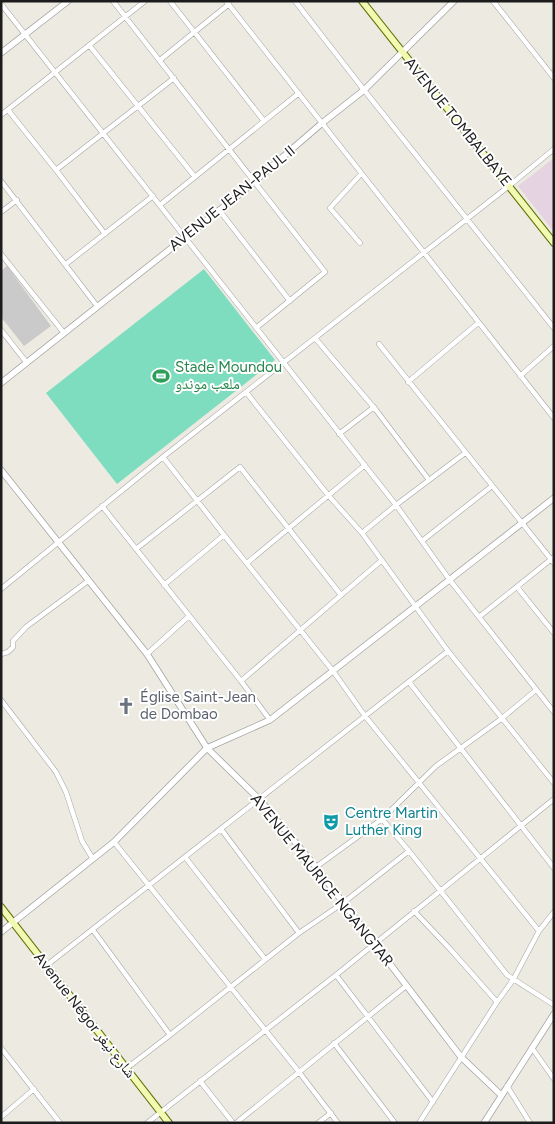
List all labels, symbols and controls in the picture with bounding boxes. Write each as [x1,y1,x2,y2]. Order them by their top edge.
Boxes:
street label: AVENUE TOMBALBAYE [401,54,515,190]
street label: AVENUE JEAN-PAUL II [165,142,299,254]
place label: Stade Moundou ملعب موندو [175,358,282,393]
sports icon: Stade Moundou ملعب موندو [151,366,171,386]
place label: Église Saint-Jean de Dombao [140,688,256,723]
church icon: Église Saint-Jean de Dombao [116,696,136,716]
street label: AVENUE MAURICE NGANGTAR [247,790,397,970]
place label: Centre Martin Luther King [345,804,438,839]
theatre icon: Centre Martin Luther King [321,812,341,832]
street label: Avenue Négor شارع نيغر [30,949,140,1082]

